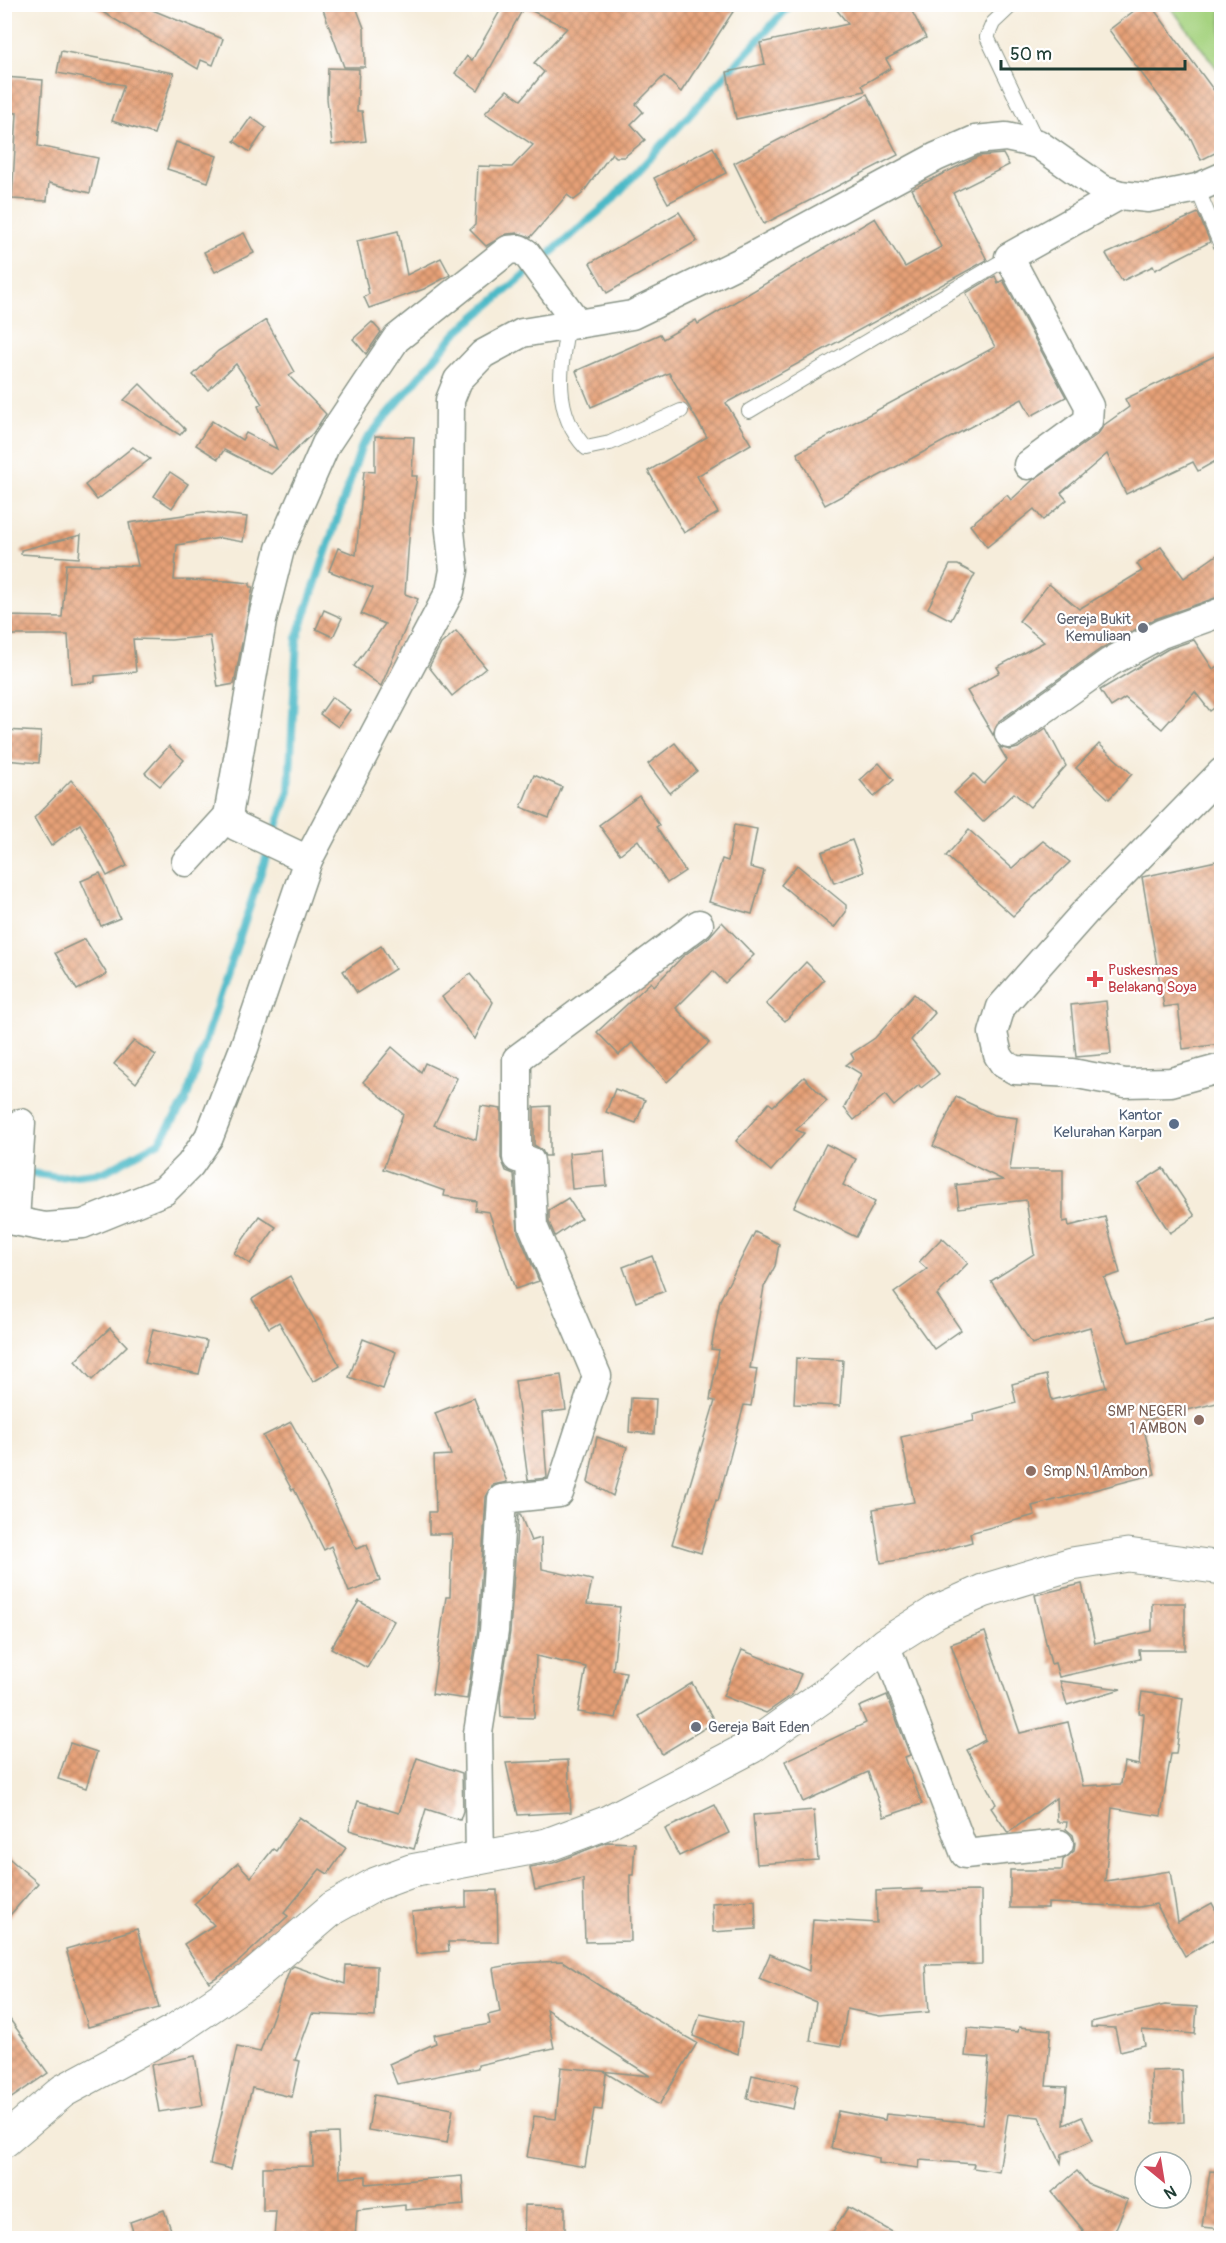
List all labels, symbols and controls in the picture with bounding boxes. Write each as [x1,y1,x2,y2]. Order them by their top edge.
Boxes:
scale bar [1001,33,1186,71]
text: 50 m [1010,43,1052,66]
place label: Gereja Bukit Kemuliaan [1057,610,1132,646]
marker: Gereja Bukit Kemuliaan [1136,621,1150,635]
place label: Puskesmas Belakang Soya [1108,961,1197,997]
marker: Puskesmas Belakang Soya [1086,970,1104,988]
place label: Kantor Kelurahan Karpan [1053,1106,1163,1142]
marker: Kantor Kelurahan Karpan [1167,1117,1181,1131]
place label: SMP NEGERI 1 AMBON [1107,1402,1187,1438]
marker: SMP NEGERI 1 AMBON [1192,1413,1206,1427]
place label: Smp N. 1 Ambon [1043,1462,1148,1481]
marker: Smp N. 1 Ambon [1024,1464,1038,1478]
place label: Gereja Bait Eden [708,1718,810,1737]
marker: Gereja Bait Eden [689,1720,703,1734]
north arrow [1133,2150,1193,2210]
text: N [1160,2181,1180,2204]

